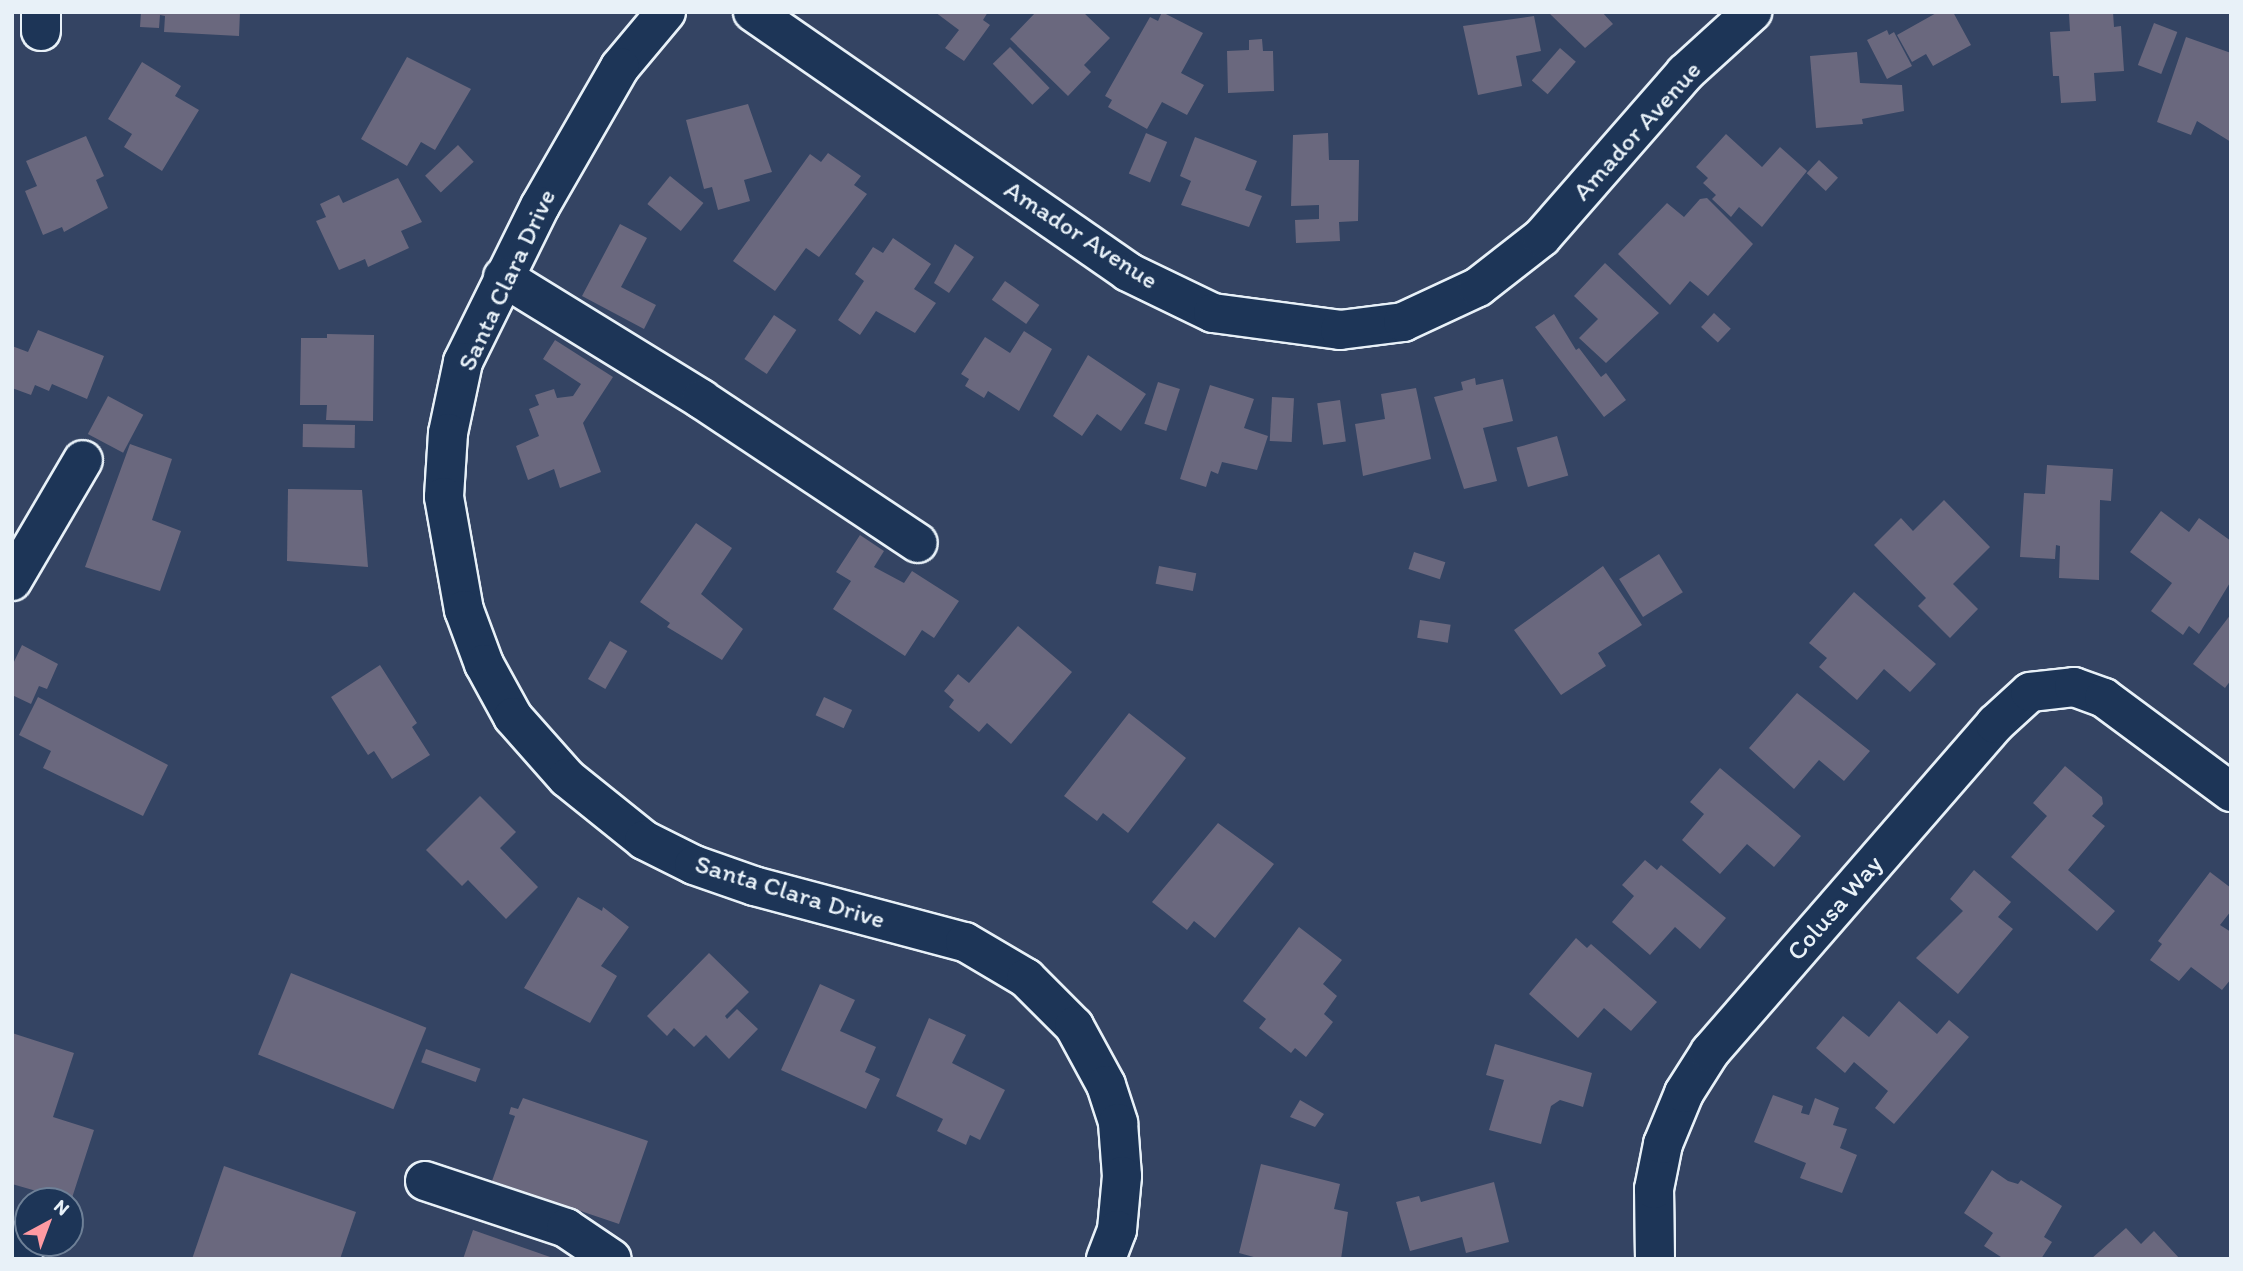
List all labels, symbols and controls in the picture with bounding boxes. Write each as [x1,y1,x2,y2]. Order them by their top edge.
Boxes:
street label: Amador Avenue [1566,55,1708,207]
street label: Amador Avenue [998,174,1164,296]
street label: Santa Clara Drive [451,185,563,375]
street label: Santa Clara Drive [692,848,888,936]
street label: Colusa Way [1781,849,1889,967]
north arrow [14,1187,84,1257]
text: N [49,1194,74,1220]

